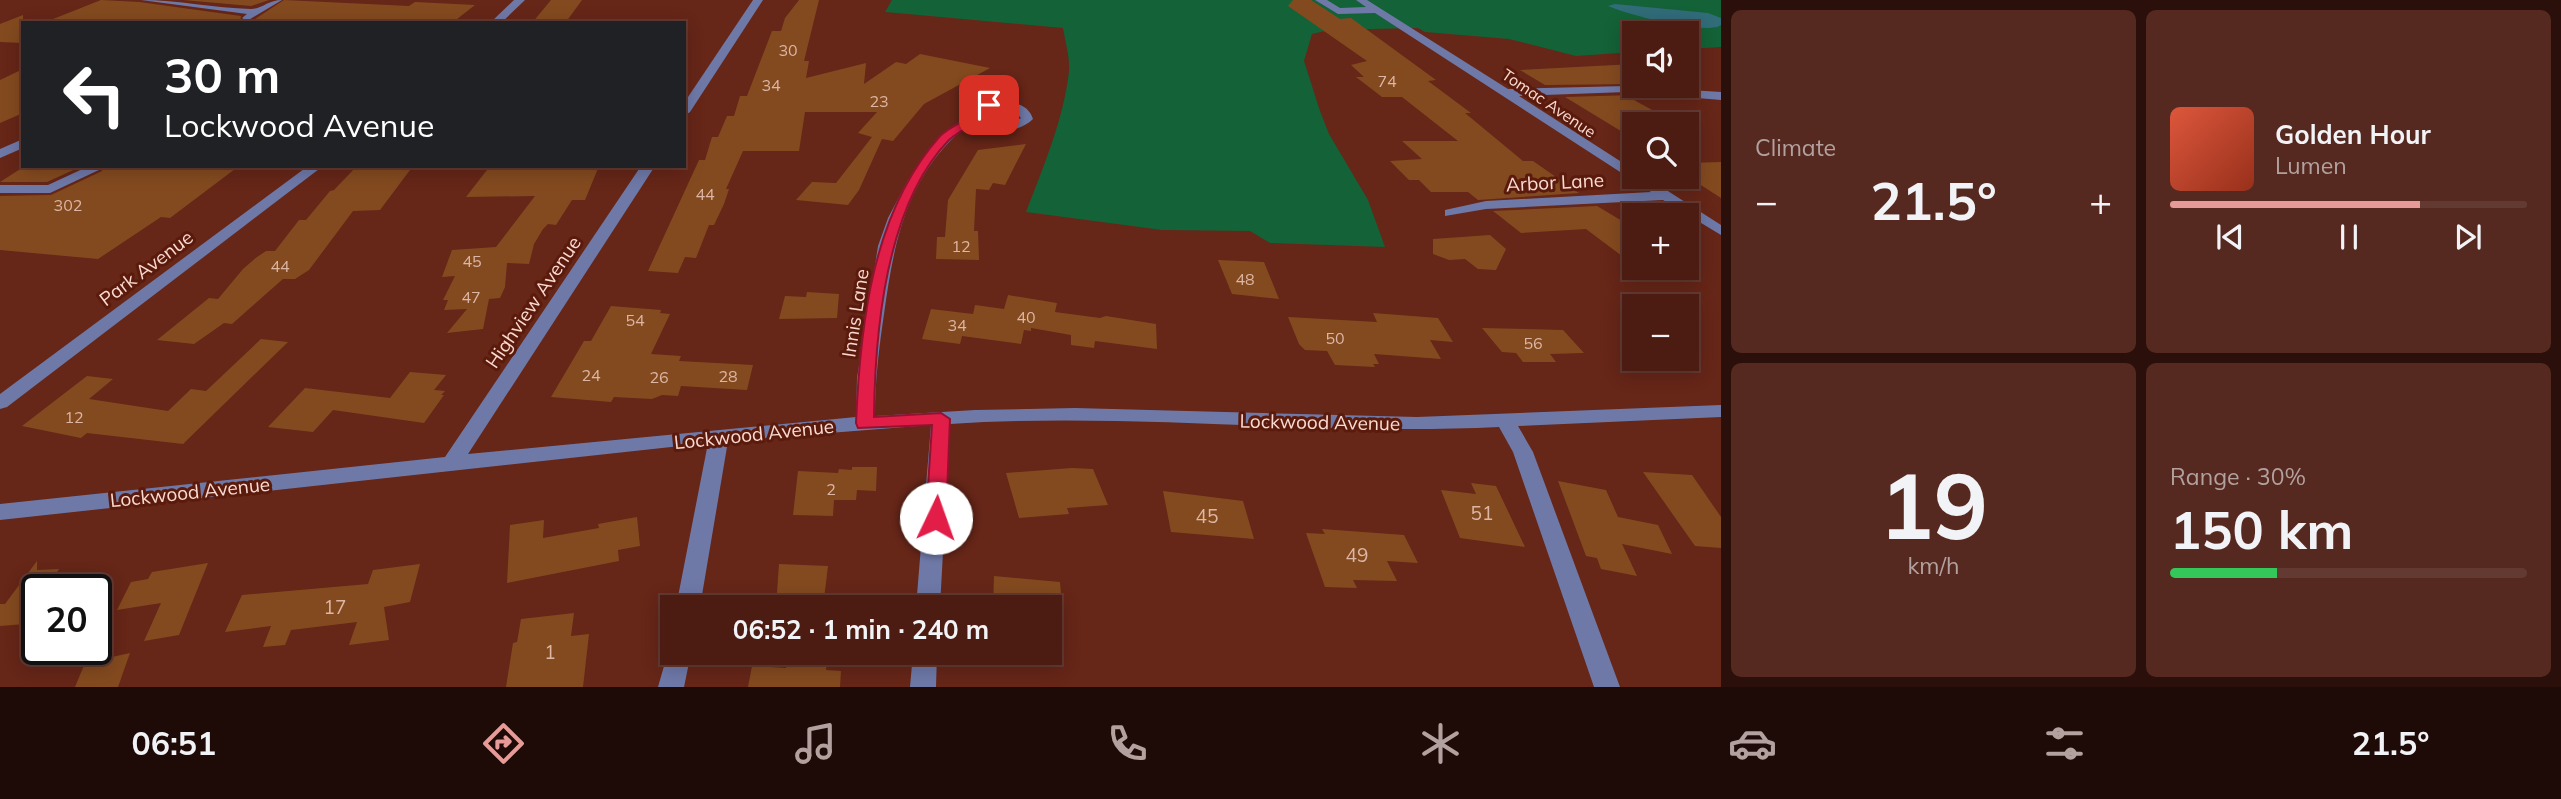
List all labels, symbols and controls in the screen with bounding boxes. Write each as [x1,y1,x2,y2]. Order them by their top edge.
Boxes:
map controls [1622,21,1699,371]
button: sound [1622,21,1699,98]
house number: 30 [778,40,798,60]
text: 30 m [164,44,280,105]
icon: left [49,49,140,140]
street label: Tomac Avenue [1498,64,1600,142]
house number: 74 [1377,71,1397,91]
house number: 34 [761,75,781,95]
pin [959,75,1019,135]
icon: arrive [970,86,1008,124]
house number: 23 [869,91,889,111]
text: Lockwood Avenue [164,105,434,145]
button: search [1622,112,1699,189]
text: Golden Hour [2275,118,2431,151]
text: Climate [1755,133,1836,162]
text: Lumen [2275,151,2347,180]
street label: Arbor Lane [1505,167,1605,197]
text: 21.5° [1870,168,1997,233]
text: − [1755,177,1778,225]
text: + [2089,177,2112,225]
house number: 44 [695,184,715,204]
house number: 302 [54,195,82,215]
button: + [1622,203,1699,280]
icon: previous [2211,218,2249,256]
icon: pause [2330,218,2368,256]
icon: next [2449,218,2487,256]
street label: Park Avenue [94,225,198,311]
street label: Highview Avenue [480,231,586,373]
house number: 12 [951,236,971,256]
house number: 45 [462,251,482,271]
house number: 44 [270,256,290,276]
street label: Innis Lane [836,267,874,359]
house number: 48 [1235,269,1255,289]
house number: 47 [461,287,481,307]
button: − [1622,294,1699,371]
house number: 40 [1016,307,1036,327]
house number: 54 [625,310,645,330]
house number: 34 [947,315,967,335]
house number: 50 [1325,328,1345,348]
house number: 56 [1523,333,1543,353]
house number: 24 [581,365,601,385]
house number: 28 [718,366,738,386]
house number: 26 [649,367,669,387]
house number: 12 [64,407,84,427]
street label: Lockwood Avenue [1239,409,1401,435]
street label: Lockwood Avenue [673,414,835,454]
text: 19 [1879,448,1988,562]
text: Range · 30% [2170,462,2306,491]
street label: Lockwood Avenue [109,472,271,512]
house number: 2 [826,479,836,499]
position arrow [899,481,973,555]
text: 150 km [2170,497,2353,562]
house number: 51 [1471,501,1493,525]
house number: 45 [1196,504,1218,528]
house number: 49 [1346,543,1368,567]
text: km/h [1907,551,1960,580]
speed limit sign: 20 [21,574,112,665]
house number: 17 [324,595,346,619]
text: 06:52 · 1 min · 240 m [733,613,989,646]
house number: 1 [544,640,556,664]
icon: directions [479,719,528,768]
icon: music [791,719,840,768]
icon: phone [1103,719,1152,768]
icon: climate [1416,719,1465,768]
icon: car [1728,719,1777,768]
icon: filters [2040,719,2089,768]
text: 06:51 [132,723,216,763]
text: 21.5° [2352,723,2429,763]

